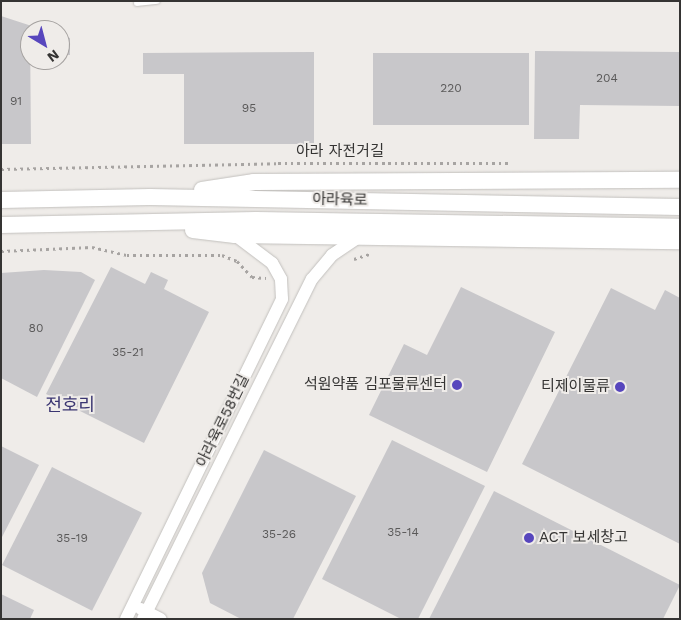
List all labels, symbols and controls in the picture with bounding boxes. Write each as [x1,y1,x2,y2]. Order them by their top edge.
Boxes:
north arrow [20,20,70,70]
text: N [44,47,62,66]
house number: 204 [596,72,618,86]
house number: 220 [440,82,462,96]
house number: 91 [10,95,22,109]
house number: 95 [242,102,256,116]
street label: 아라 자전거길 [296,143,384,161]
street label: 아라육로 [312,191,368,209]
house number: 80 [29,322,43,336]
house number: 35-21 [112,346,144,360]
street label: 아라육로58번길 [193,372,253,470]
place label: 석원약품 김포물류센터 [304,376,447,394]
place label: 티제이물류 [541,378,610,396]
marker: 석원약품 김포물류센터 [451,379,463,391]
marker: 티제이물류 [614,381,626,393]
district label: 전호리 [45,394,95,416]
house number: 35-14 [387,526,419,540]
house number: 35-26 [262,528,296,542]
place label: ACT 보세창고 [539,529,628,547]
house number: 35-19 [56,532,88,546]
marker: ACT 보세창고 [523,532,535,544]

